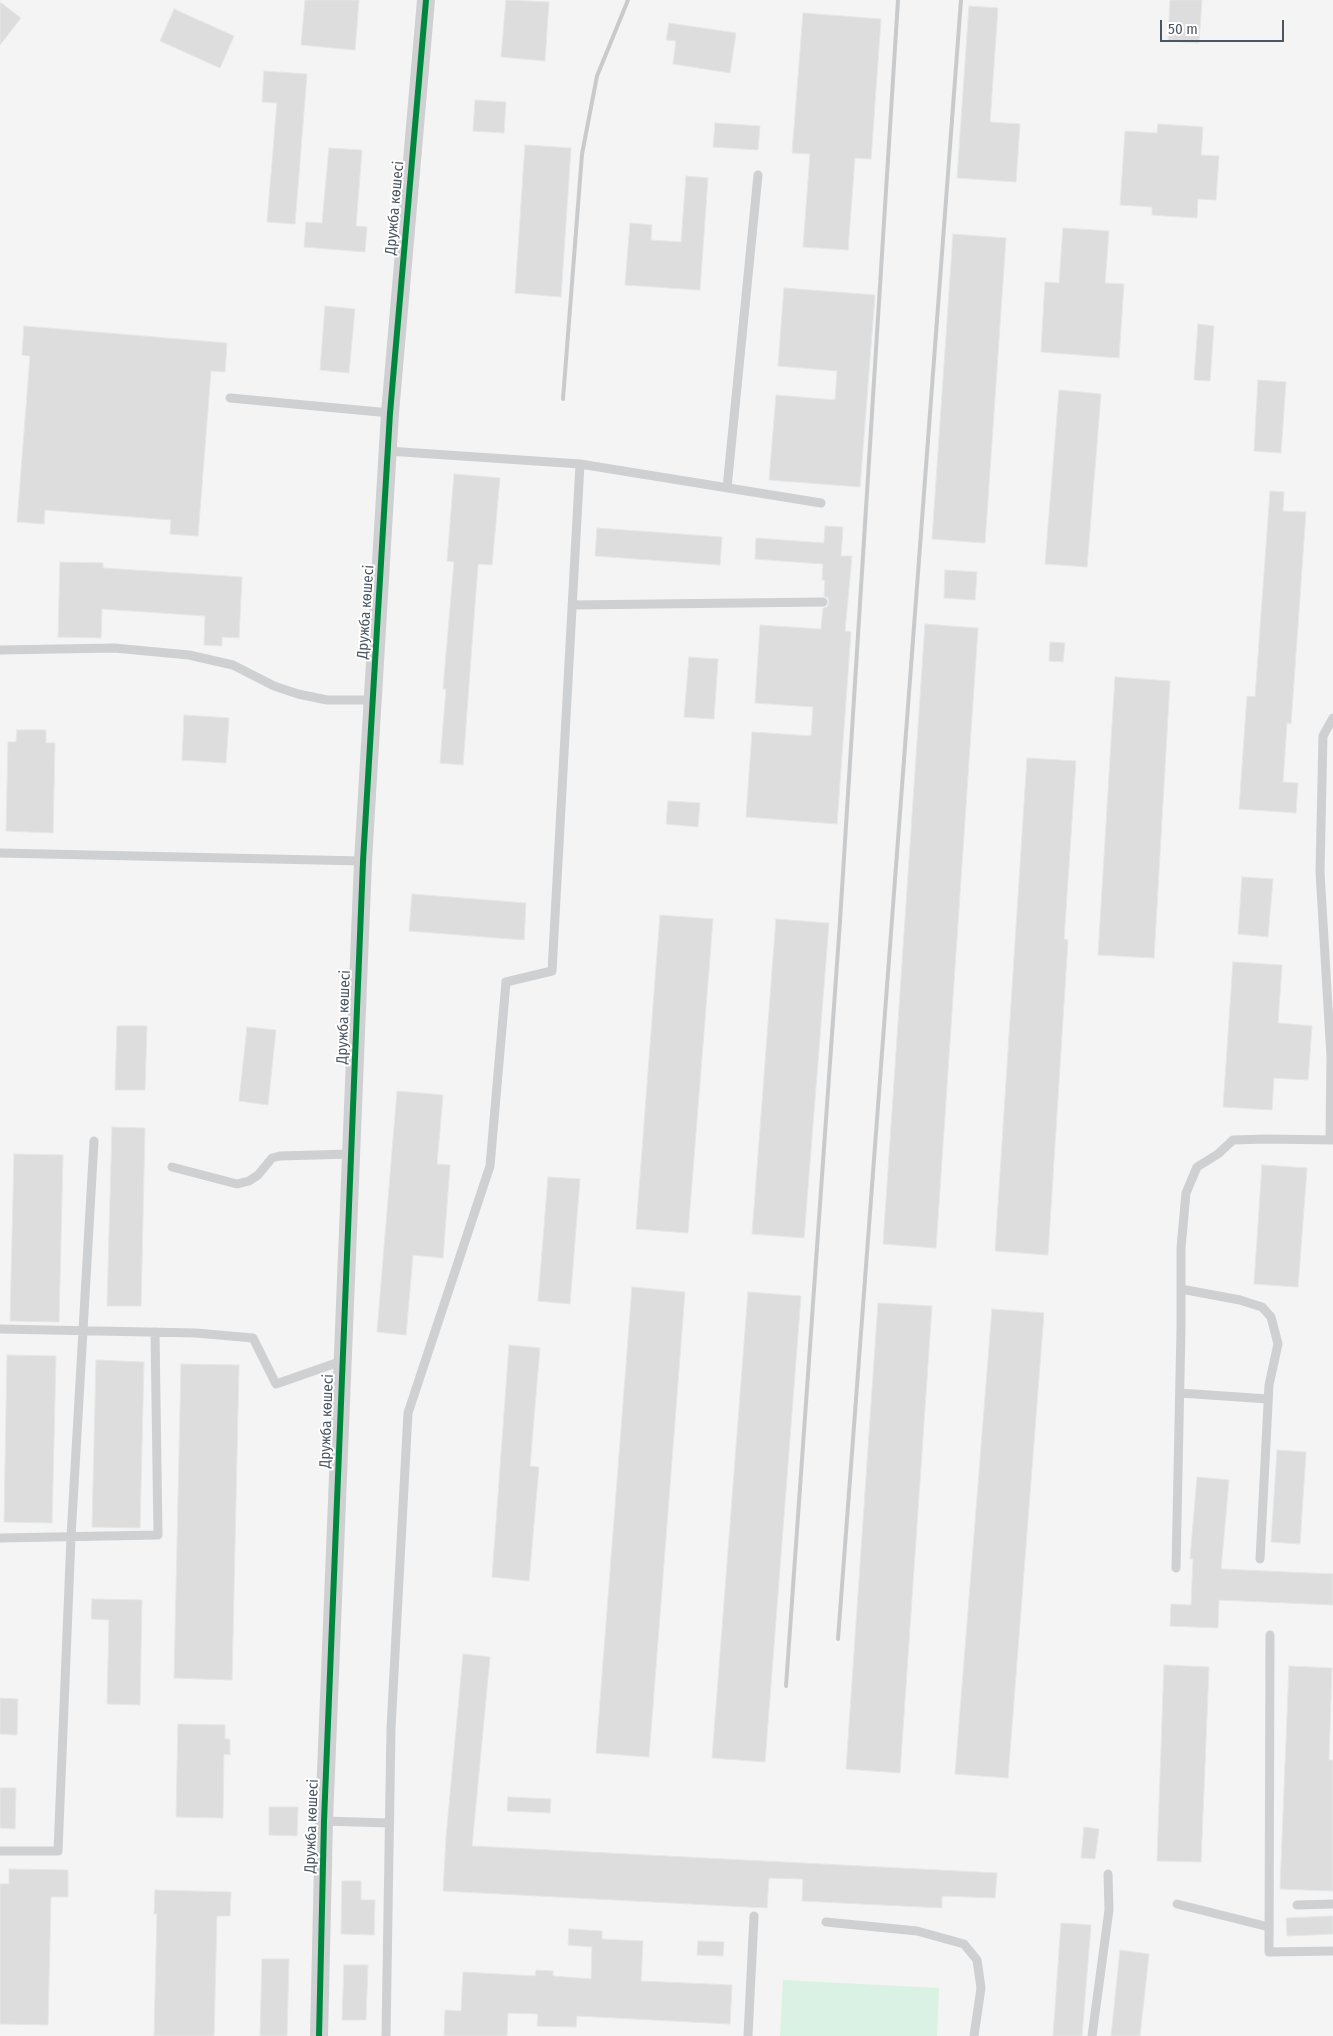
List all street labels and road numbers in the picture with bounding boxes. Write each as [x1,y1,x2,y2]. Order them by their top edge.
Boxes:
street label: Дружба көшесі [382,160,408,256]
street label: Дружба көшесі [354,564,378,660]
street label: Дружба көшесі [333,970,355,1064]
street label: Дружба көшесі [316,1374,338,1468]
street label: Дружба көшесі [301,1779,323,1873]

